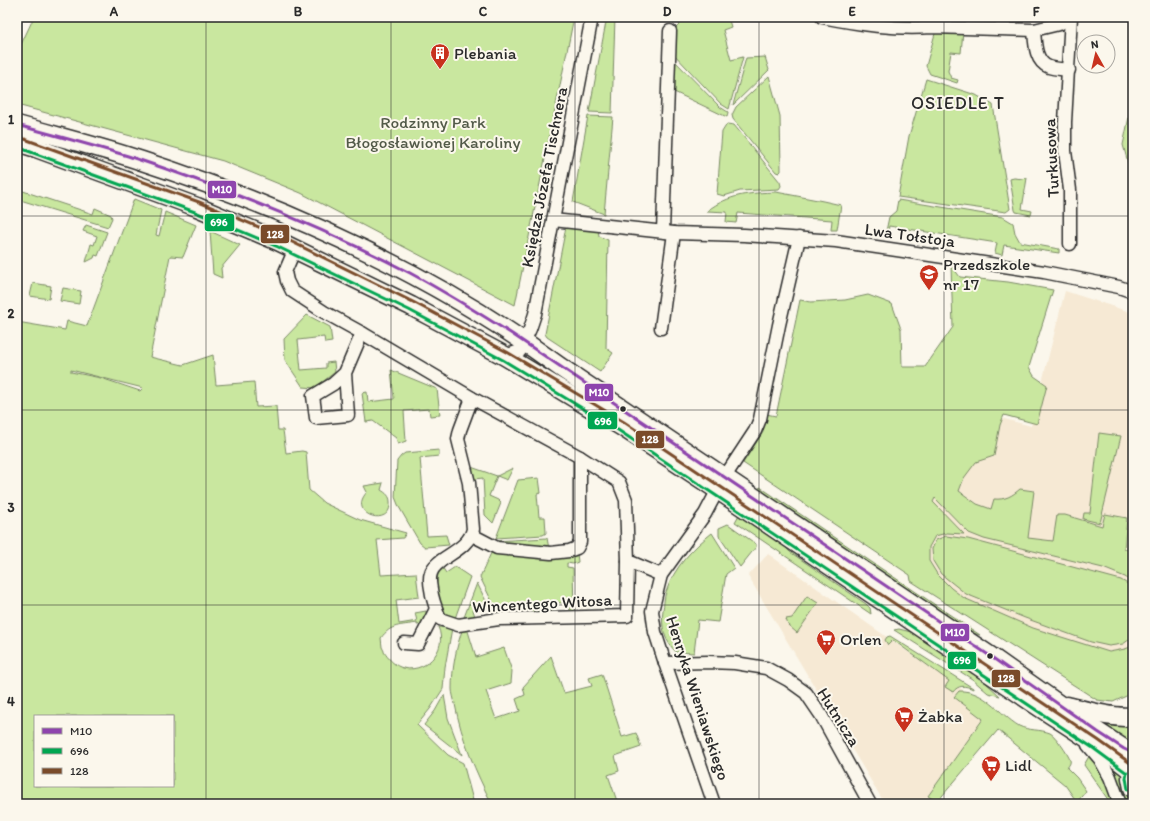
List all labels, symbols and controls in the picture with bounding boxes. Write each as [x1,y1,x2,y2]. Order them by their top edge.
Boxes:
text: A [109,4,119,19]
text: B [294,4,303,19]
text: C [479,4,488,19]
text: D [663,4,672,19]
text: E [848,4,856,19]
text: F [1033,4,1040,19]
north arrow [1076,34,1116,74]
text: N [1090,38,1099,52]
building icon: Plebania [429,42,451,70]
place label: Plebania [454,43,517,63]
street label: Księdza Józefa Tischnera [517,85,571,269]
district label: OSIEDLE T [911,92,1005,114]
text: 1 [8,112,14,127]
park label: Rodzinny Park Błogosławionej Karoliny [346,112,520,152]
street label: Turkusowa [1039,118,1063,198]
line badge: M10 [207,180,237,199]
text: M10 [212,183,232,196]
line badge: 696 [204,213,235,232]
text: 696 [210,216,228,229]
street label: Lwa Tołstoja [864,219,957,251]
line badge: 128 [260,224,290,244]
text: 128 [267,228,283,241]
place label: Przedszkole nr 17 [943,254,1030,294]
school or university icon: Przedszkole nr 17 [918,263,940,291]
text: 2 [8,306,15,321]
line badge: M10 [584,383,614,402]
text: M10 [589,386,609,399]
unlabelled marker [618,404,628,414]
line badge: 696 [587,411,618,430]
text: 696 [594,415,612,428]
line badge: 128 [635,430,665,449]
text: 128 [642,433,658,446]
text: 3 [7,500,15,515]
street label: Wincentego Witosa [472,589,613,617]
street label: Henryka Wieniawskiego [662,613,734,783]
line badge: M10 [940,623,970,642]
text: M10 [945,626,965,639]
supermarket icon: Orlen [815,628,837,656]
place label: Orlen [840,629,882,649]
line badge: 696 [947,651,977,670]
unlabelled marker [985,651,995,661]
text: 696 [953,654,971,667]
line badge: 128 [991,669,1021,688]
text: 128 [998,672,1014,685]
street label: Hutnicza [813,684,865,750]
text: 4 [7,694,15,709]
supermarket icon: Żabka [893,705,915,733]
place label: Żabka [918,706,962,726]
legend [34,715,174,787]
text: M10 [70,724,92,738]
text: 696 [70,744,89,758]
supermarket icon: Lidl [980,754,1002,782]
place label: Lidl [1005,755,1032,775]
text: 128 [70,764,89,778]

